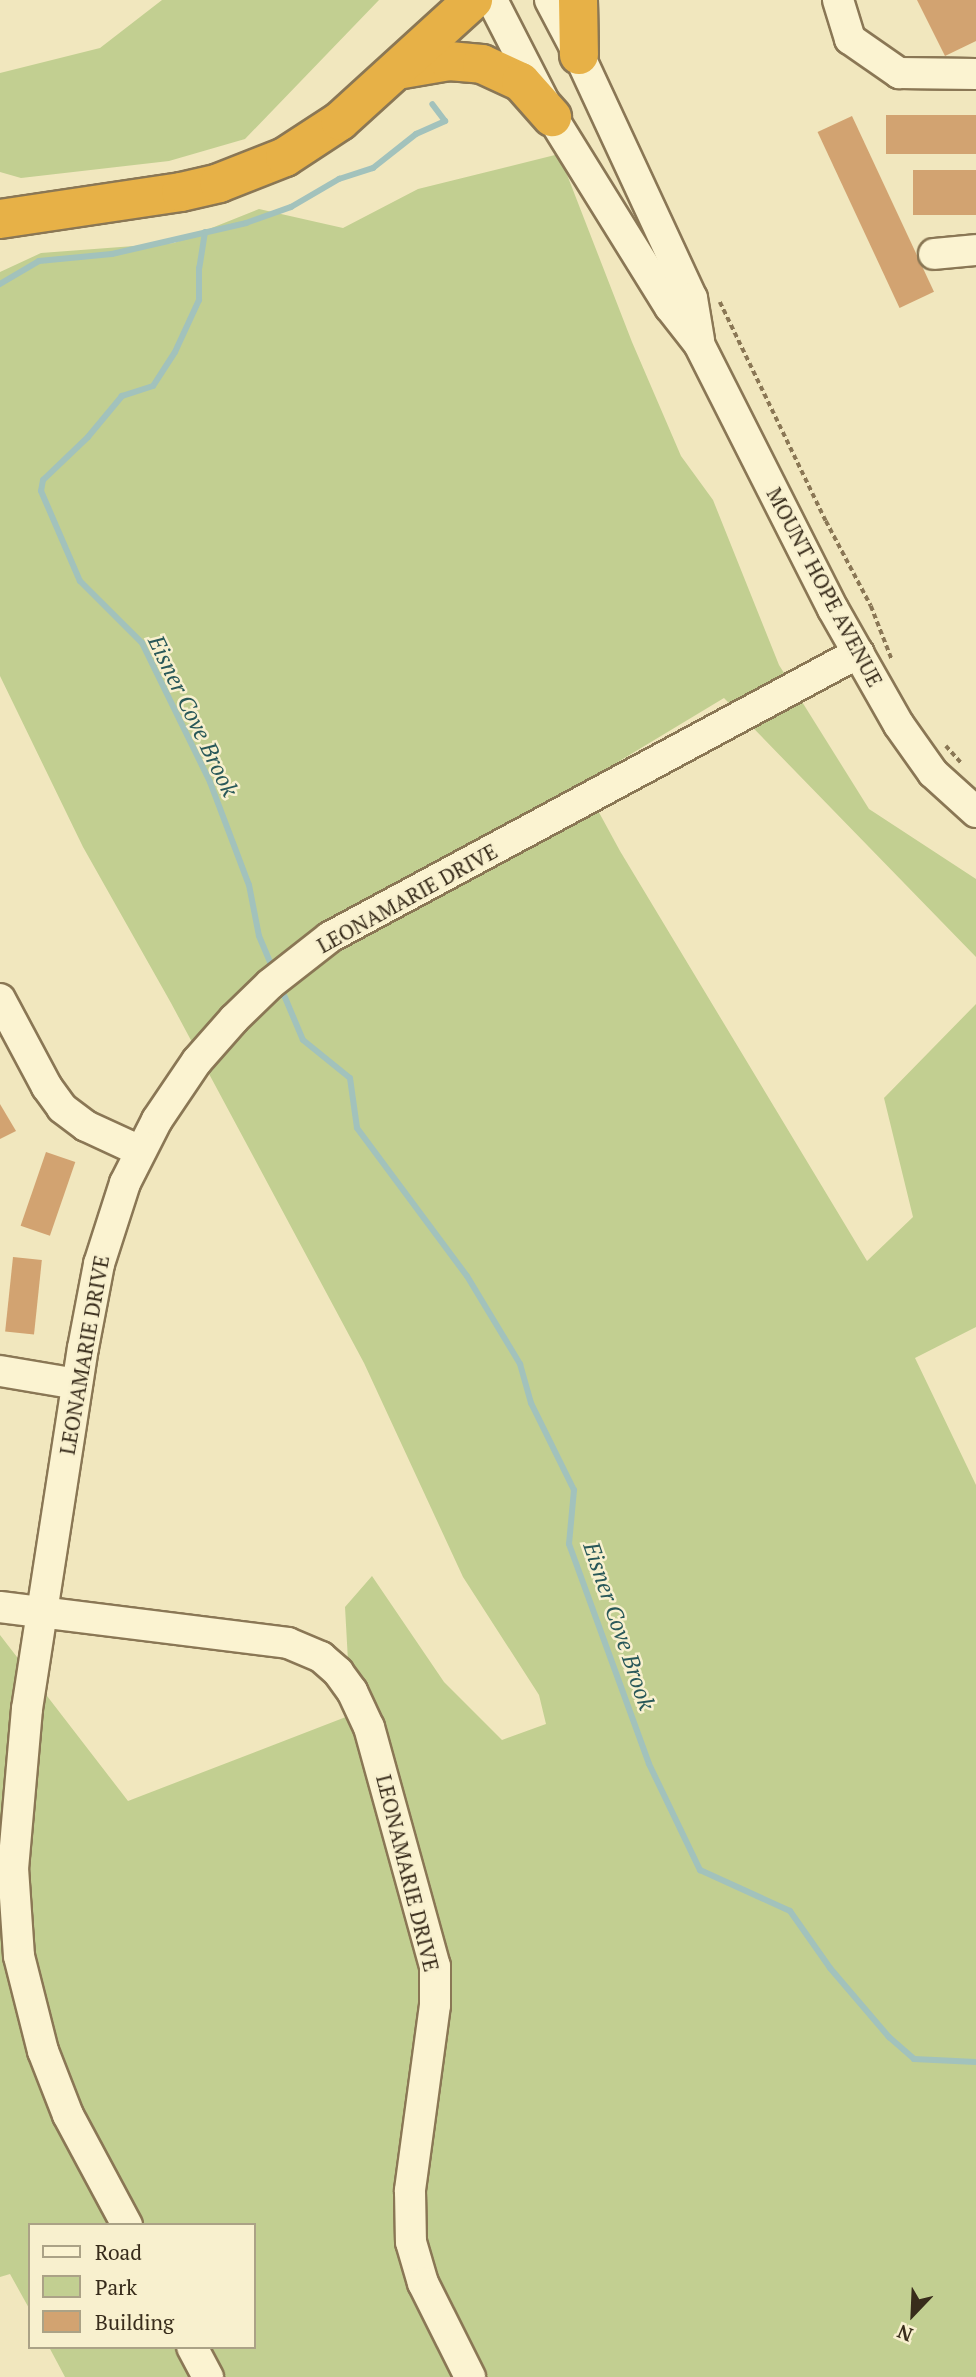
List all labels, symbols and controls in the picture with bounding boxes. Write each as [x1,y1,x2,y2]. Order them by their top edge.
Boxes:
street label: MOUNT HOPE AVENUE [762,483,888,691]
water label: Eisner Cove Brook [142,631,244,801]
street label: LEONAMARIE DRIVE [313,838,501,958]
street label: LEONAMARIE DRIVE [54,1253,114,1457]
water label: Eisner Cove Brook [577,1538,661,1714]
street label: LEONAMARIE DRIVE [371,1772,445,1974]
legend [28,2223,256,2349]
text: Road [95,2238,142,2266]
text: Park [95,2273,137,2301]
north arrow [878,2279,948,2349]
text: Building [95,2308,174,2336]
text: N [893,2319,916,2348]

